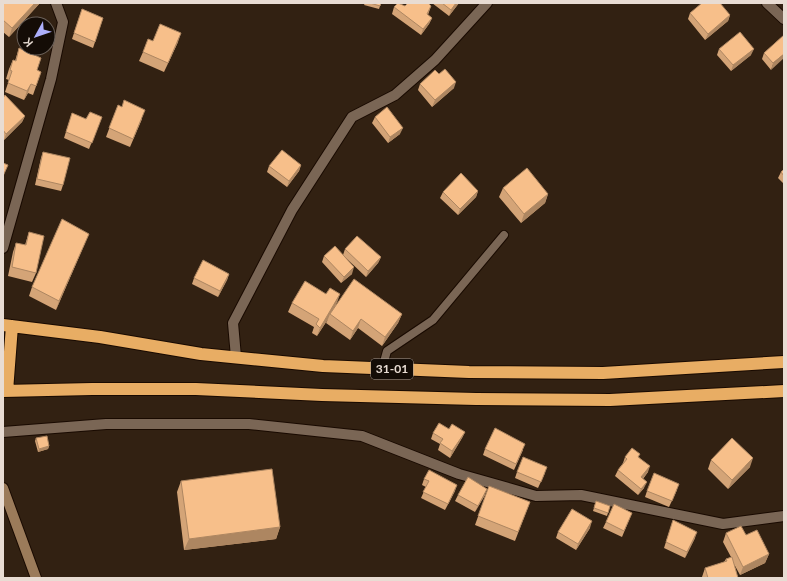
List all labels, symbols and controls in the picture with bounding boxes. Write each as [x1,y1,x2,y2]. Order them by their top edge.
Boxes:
north arrow [16,16,56,56]
text: K [20,35,35,50]
road number: 31-01 [371,359,413,379]

